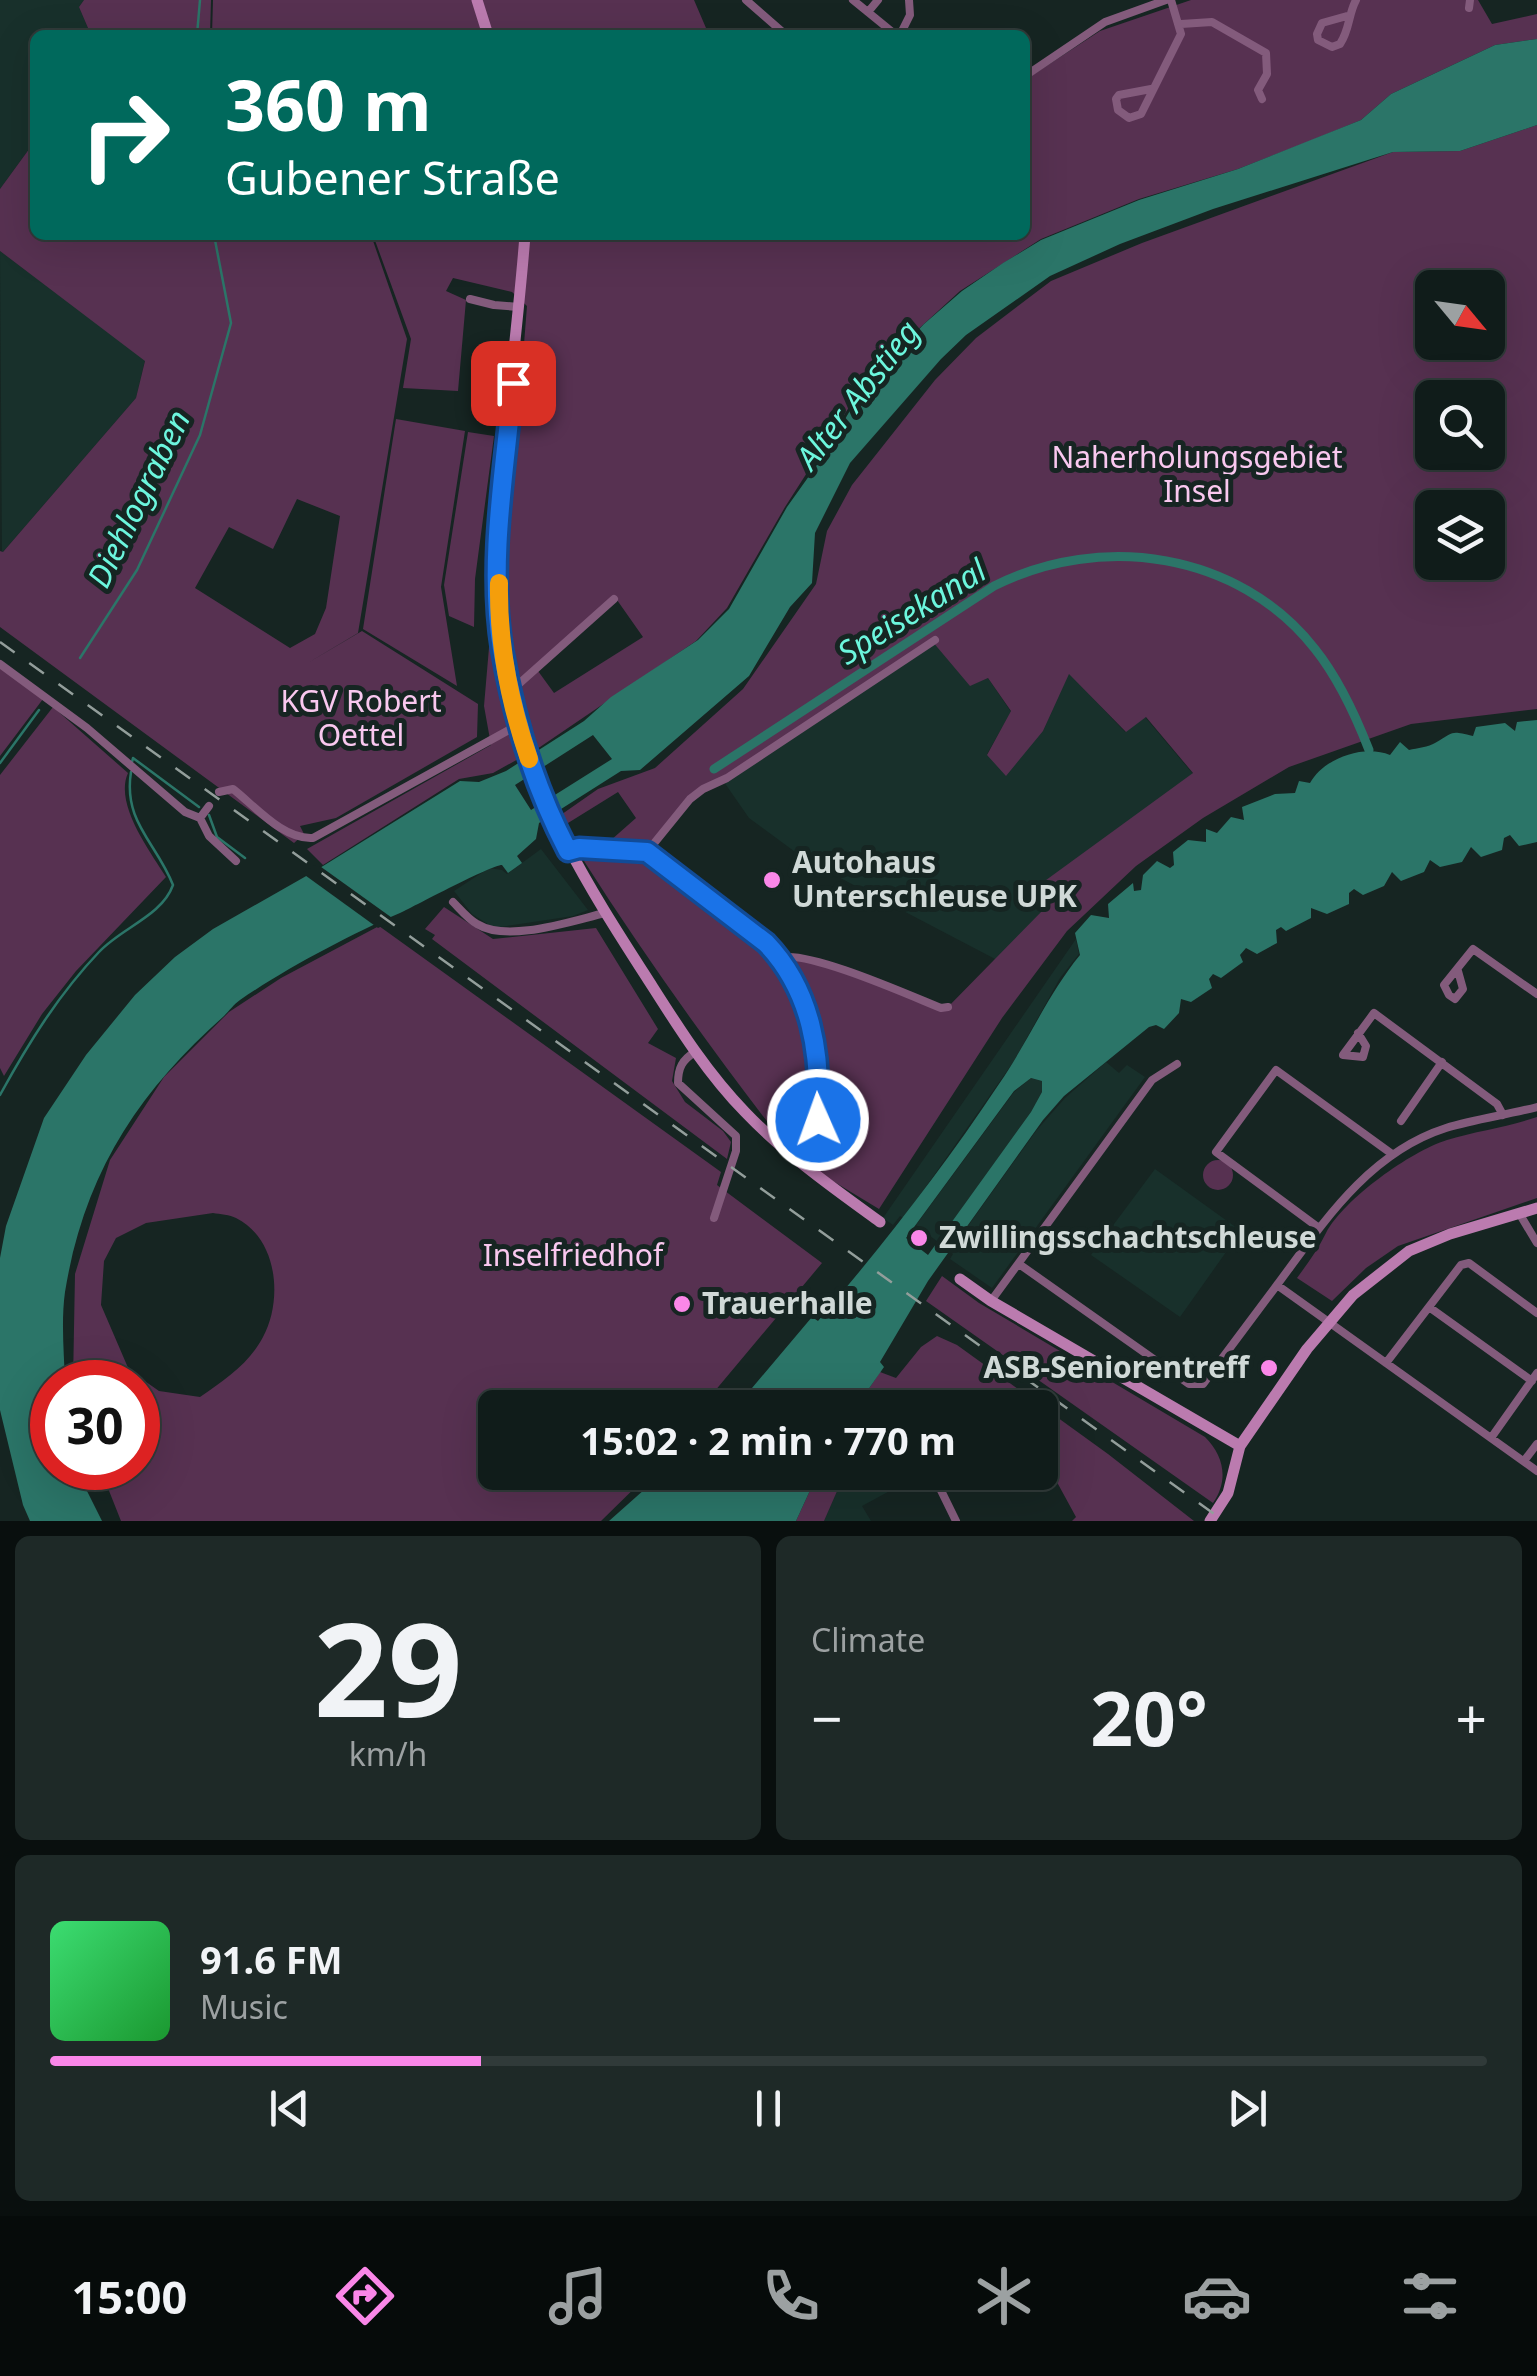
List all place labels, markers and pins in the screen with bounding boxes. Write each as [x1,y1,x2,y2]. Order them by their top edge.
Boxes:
pin [471,341,556,426]
place label: Autohaus Unterschleuse UPK [792,841,1077,916]
marker: Autohaus Unterschleuse UPK [761,869,783,891]
place label: Zwillingsschachtschleuse [939,1216,1317,1257]
marker: Zwillingsschachtschleuse [908,1227,930,1249]
place label: Trauerhalle [702,1282,873,1323]
marker: Trauerhalle [671,1293,693,1315]
place label: ASB-Seniorentreff [983,1346,1251,1387]
marker: ASB-Seniorentreff [1258,1357,1280,1379]

